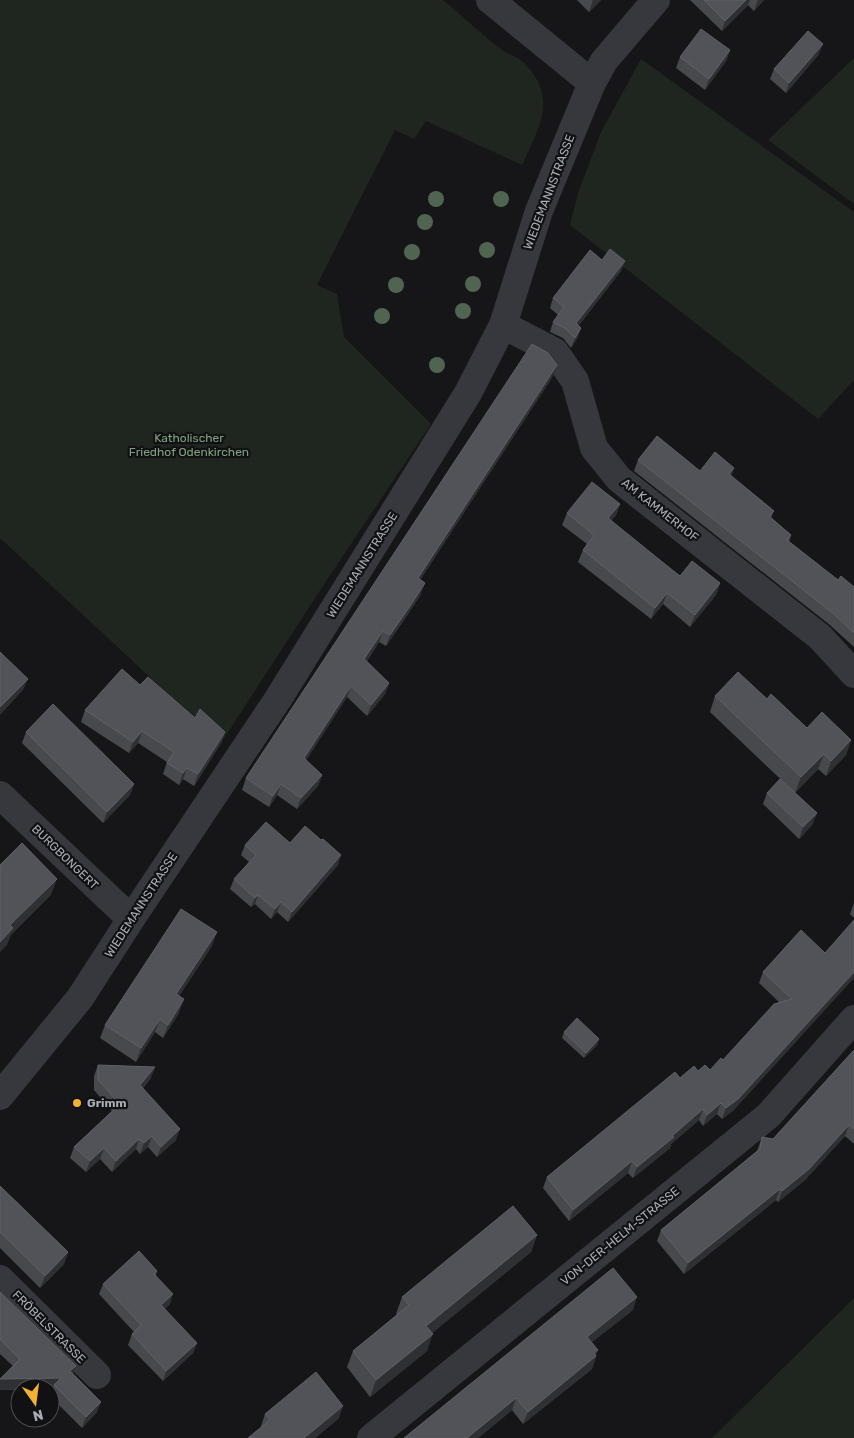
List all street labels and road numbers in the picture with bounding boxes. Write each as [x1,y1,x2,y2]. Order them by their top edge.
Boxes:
street label: WIEDEMANNSTRASSE [521,132,577,252]
street label: AM KAMMERHOF [619,476,701,544]
street label: WIEDEMANNSTRASSE [324,509,400,621]
street label: BURGBONGERT [29,822,101,892]
street label: WIEDEMANNSTRASSE [102,850,180,960]
street label: VON-DER-HELM-STRASSE [558,1184,682,1288]
street label: FRÖBELSTRASSE [10,1288,88,1366]

